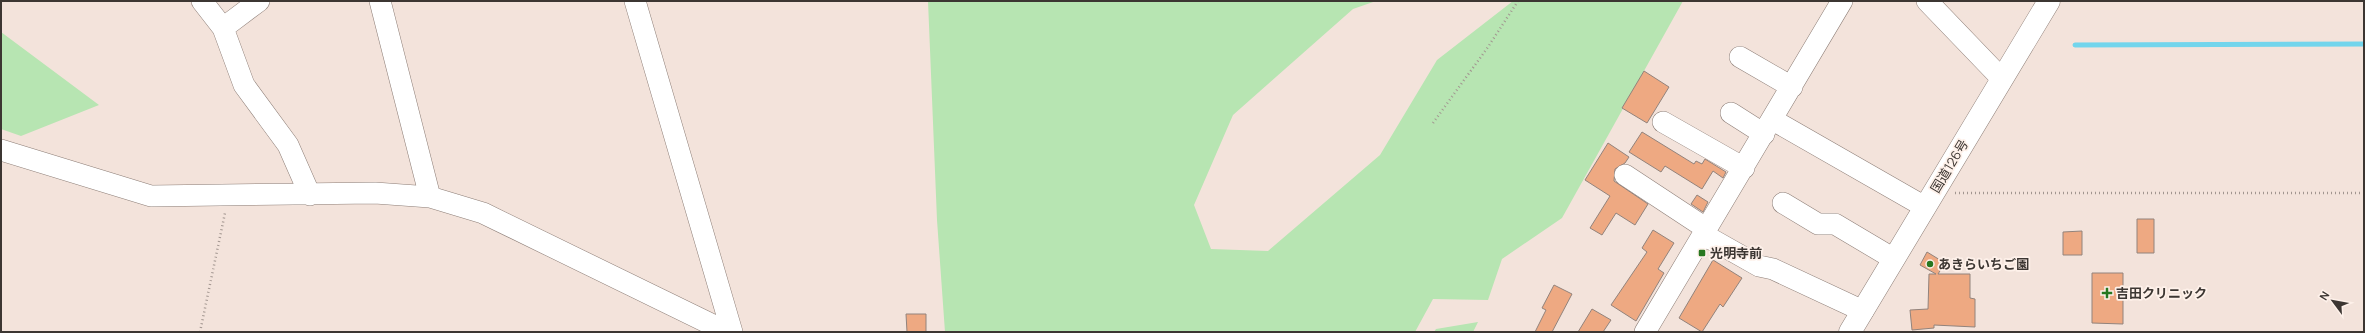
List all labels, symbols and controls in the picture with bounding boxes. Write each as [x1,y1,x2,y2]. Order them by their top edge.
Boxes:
street label: 国道126号 [1926,136,1972,196]
place label: 光明寺前 [1710,244,1762,262]
marker: 光明寺前 [1697,248,1707,258]
place label: あきらいちご園 [1938,255,2029,273]
marker: あきらいちご園 [1925,259,1935,269]
north arrow [2313,281,2353,321]
place label: 吉田クリニック [2116,284,2207,302]
marker: 吉田クリニック [2101,287,2113,299]
text: N [2316,288,2333,303]

